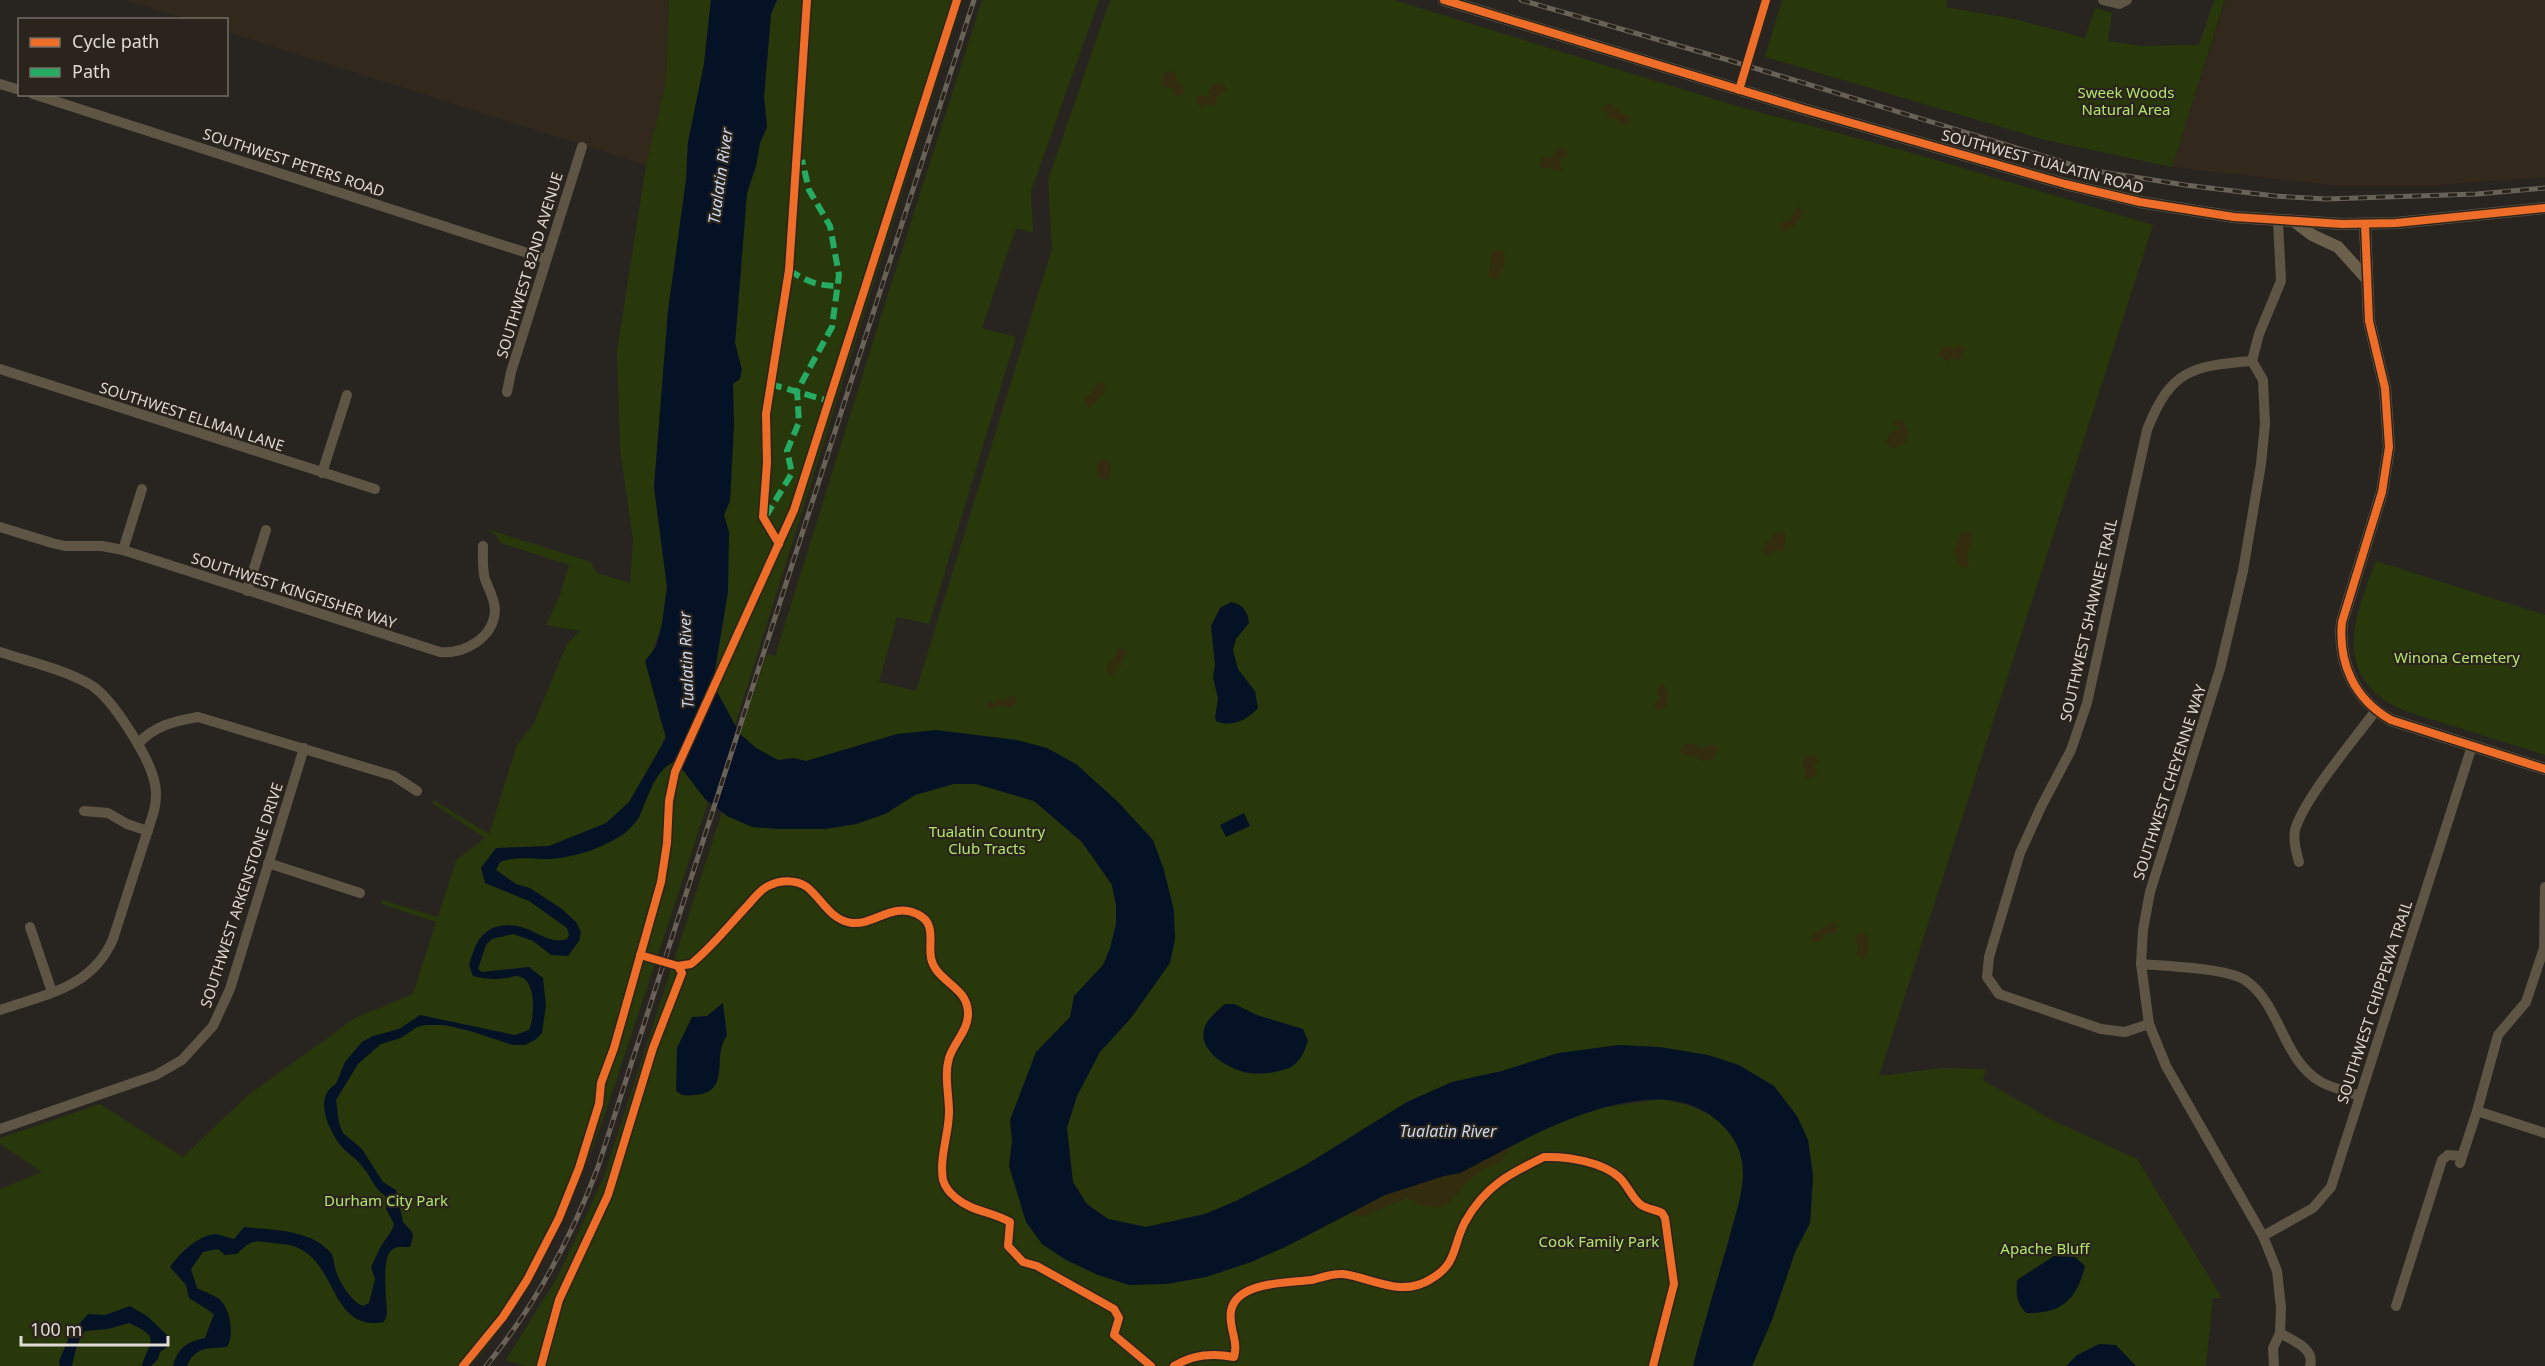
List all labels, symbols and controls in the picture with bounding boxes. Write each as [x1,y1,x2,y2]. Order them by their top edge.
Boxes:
legend [18,18,228,96]
text: Cycle path [72,29,159,53]
text: Path [72,59,111,83]
park label: Sweek Woods Natural Area [2077,82,2175,119]
street label: SOUTHWEST PETERS ROAD [201,123,387,201]
street label: SOUTHWEST TUALATIN ROAD [1940,124,2146,198]
water label: Tualatin River [702,126,738,225]
street label: SOUTHWEST 82ND AVENUE [491,170,567,360]
street label: SOUTHWEST ELLMAN LANE [97,377,287,455]
street label: SOUTHWEST SHAWNEE TRAIL [2055,516,2121,723]
street label: SOUTHWEST KINGFISHER WAY [189,547,399,633]
water label: Tualatin River [673,611,699,709]
park label: Winona Cemetery [2394,647,2520,667]
street label: SOUTHWEST CHEYENNE WAY [2128,681,2210,882]
street label: SOUTHWEST ARKENSTONE DRIVE [195,780,287,1010]
park label: Tualatin Country Club Tracts [929,821,1046,858]
street label: SOUTHWEST CHIPPEWA TRAIL [2332,898,2416,1106]
water label: Tualatin River [1400,1120,1497,1142]
park label: Durham City Park [324,1190,448,1210]
park label: Cook Family Park [1539,1231,1659,1251]
park label: Apache Bluff [2000,1238,2090,1258]
scale bar [21,1309,168,1347]
text: 100 m [30,1317,82,1341]

